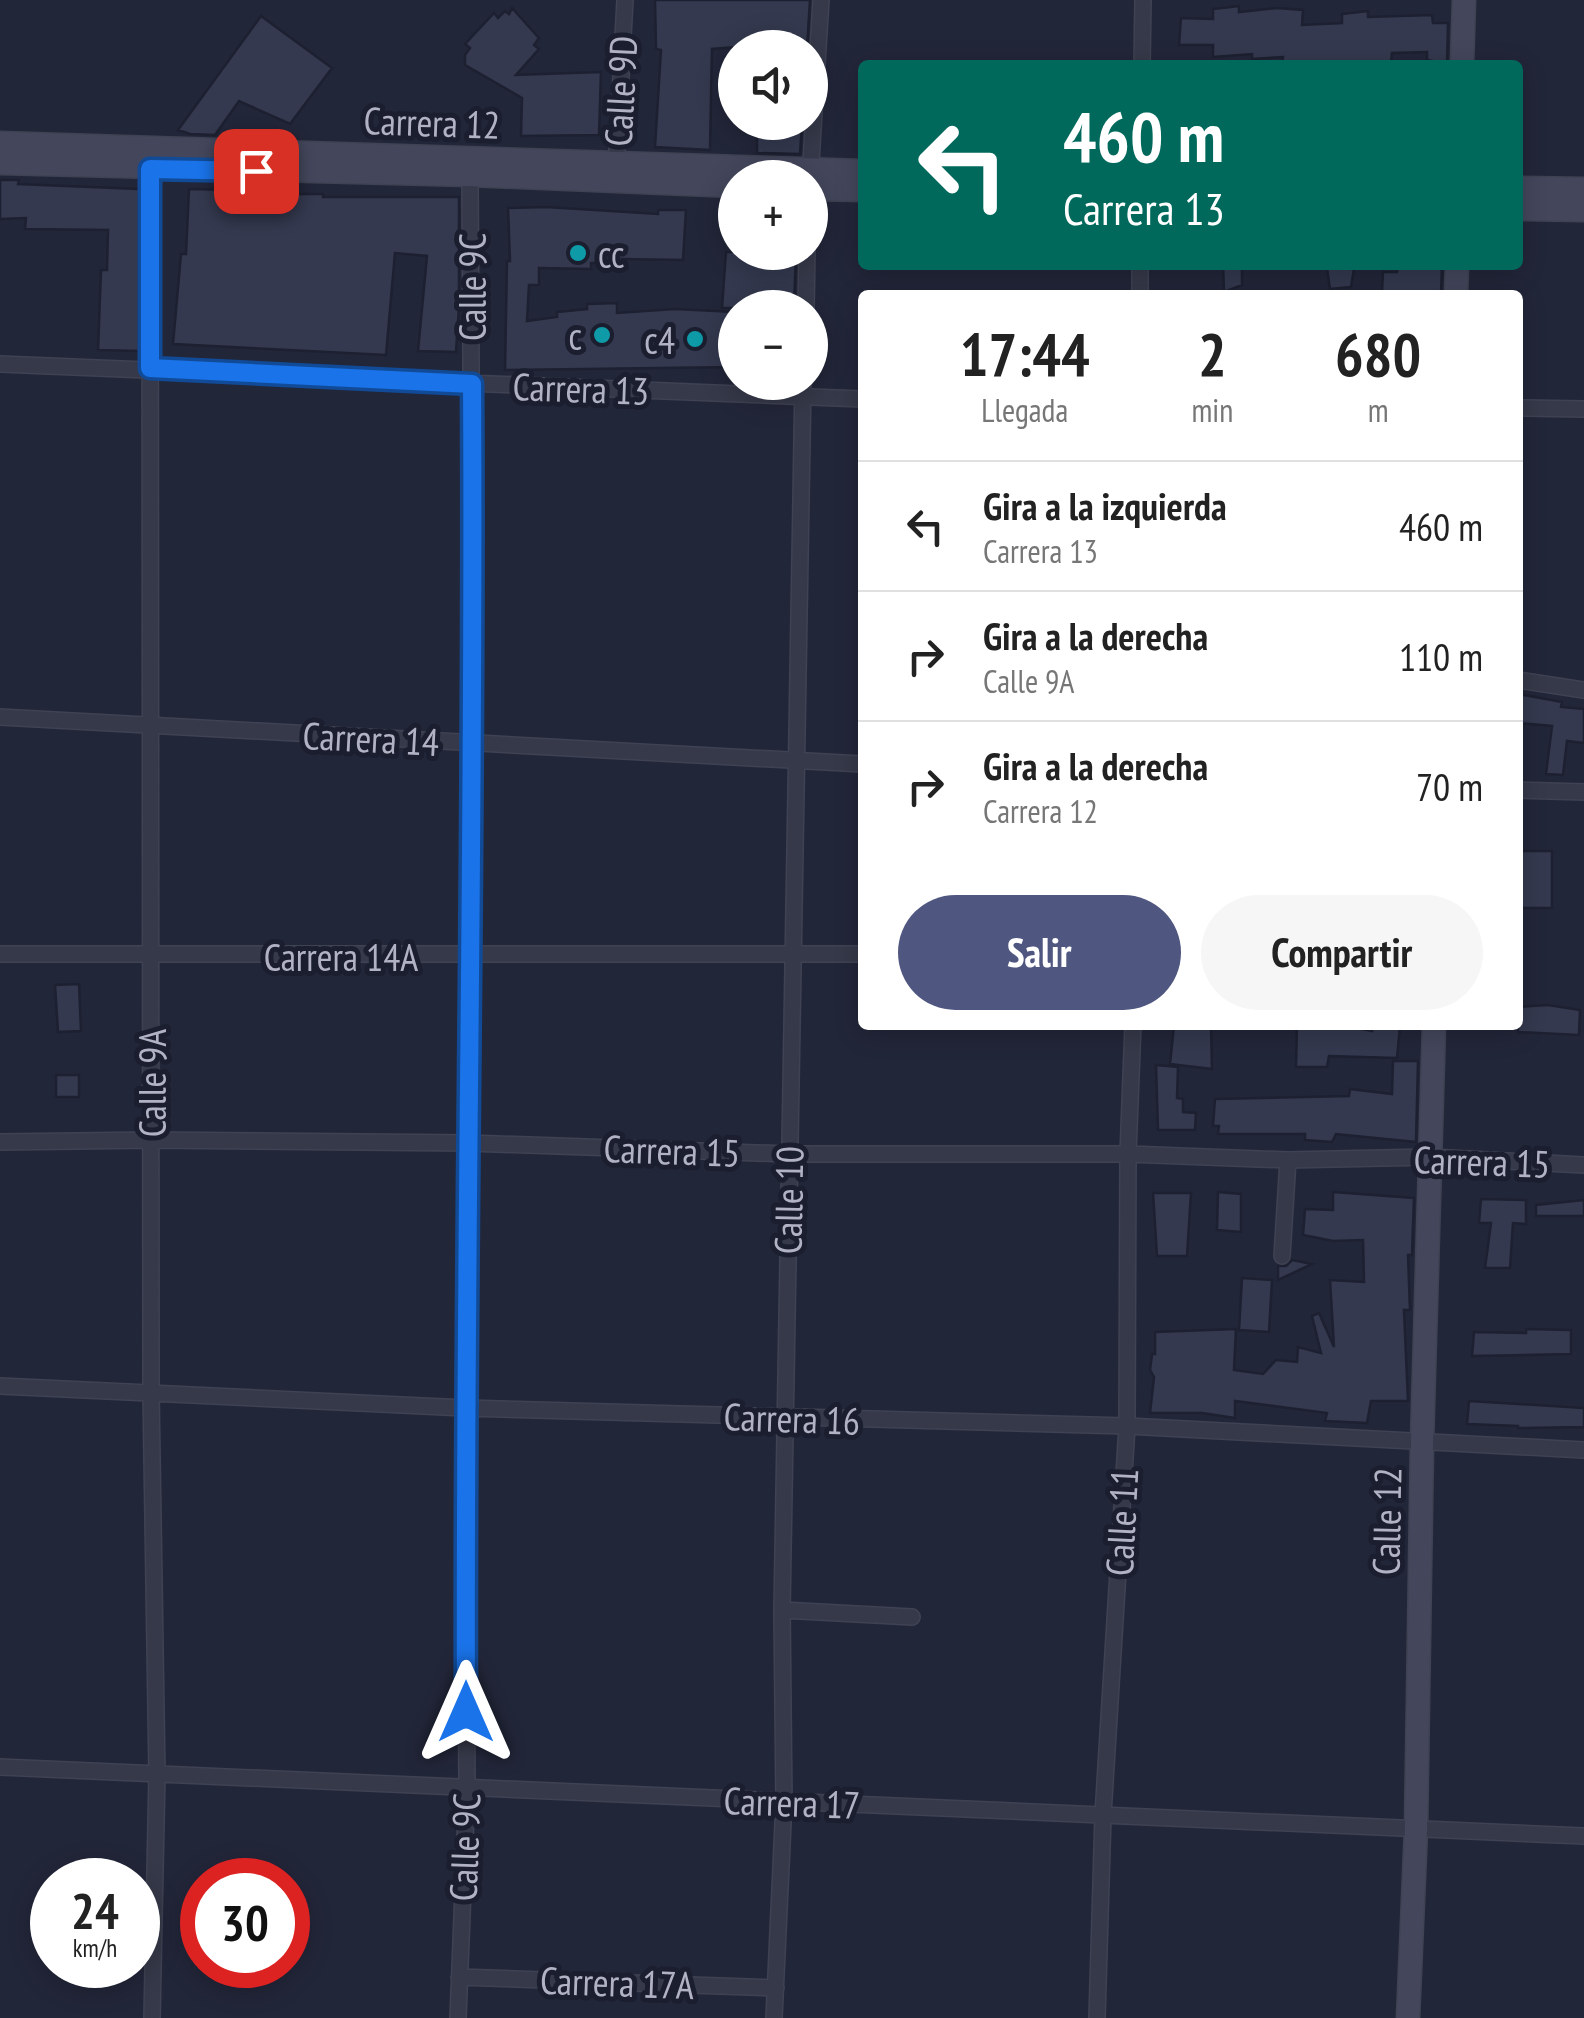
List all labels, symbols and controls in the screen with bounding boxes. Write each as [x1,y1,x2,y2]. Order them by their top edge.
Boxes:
map controls [718,30,828,400]
button: sound [718,30,828,140]
street label: Calle 9D [593,34,647,148]
text: 460 m [1063,91,1224,181]
street label: Carrera 12 [363,95,501,149]
icon: left [898,100,1028,230]
pin [214,129,299,214]
icon: arrive [229,144,284,199]
button: + [718,160,828,270]
text: Carrera 13 [1063,179,1225,237]
place label: cc [598,229,624,278]
street label: Calle 9C [447,233,496,341]
marker: cc [567,242,589,264]
button: − [718,290,828,400]
place label: c [568,311,582,360]
place label: c4 [644,315,675,364]
text: 17:44 [960,315,1090,393]
text: 2 [1198,315,1227,393]
text: 680 [1335,315,1421,393]
marker: c [591,324,613,346]
marker: c4 [684,328,706,350]
street label: Carrera 13 [512,361,650,415]
text: Llegada [981,389,1068,431]
text: min [1191,389,1233,431]
text: m [1368,389,1389,431]
text: Gira a la izquierda [983,481,1227,530]
icon: left [898,499,953,554]
text: 460 m [1399,502,1483,551]
text: Carrera 13 [983,530,1098,572]
text: Gira a la derecha [983,611,1208,660]
icon: right [898,629,953,684]
text: 110 m [1399,632,1483,681]
text: Calle 9A [983,660,1075,702]
street label: Carrera 14 [302,710,440,766]
text: Gira a la derecha [983,741,1208,790]
icon: right [898,759,953,814]
text: 70 m [1416,762,1483,811]
text: Carrera 12 [983,790,1098,832]
button: Salir [898,895,1181,1010]
button: Compartir [1201,895,1483,1010]
street label: Carrera 14A [264,932,418,981]
street label: Calle 9A [127,1029,176,1137]
street label: Carrera 15 [603,1123,741,1177]
street label: Carrera 15 [1413,1134,1551,1188]
street label: Calle 10 [763,1146,813,1254]
street label: Carrera 16 [723,1391,861,1445]
street label: Calle 11 [1094,1467,1148,1577]
street label: Calle 12 [1361,1467,1411,1575]
position arrow [414,1660,518,1764]
street label: Carrera 17 [723,1775,861,1829]
street label: Calle 9C [438,1792,490,1902]
speed limit sign: 30 [180,1858,310,1988]
text: 24 [71,1878,119,1943]
text: km/h [73,1932,117,1964]
street label: Carrera 17A [539,1955,695,2009]

